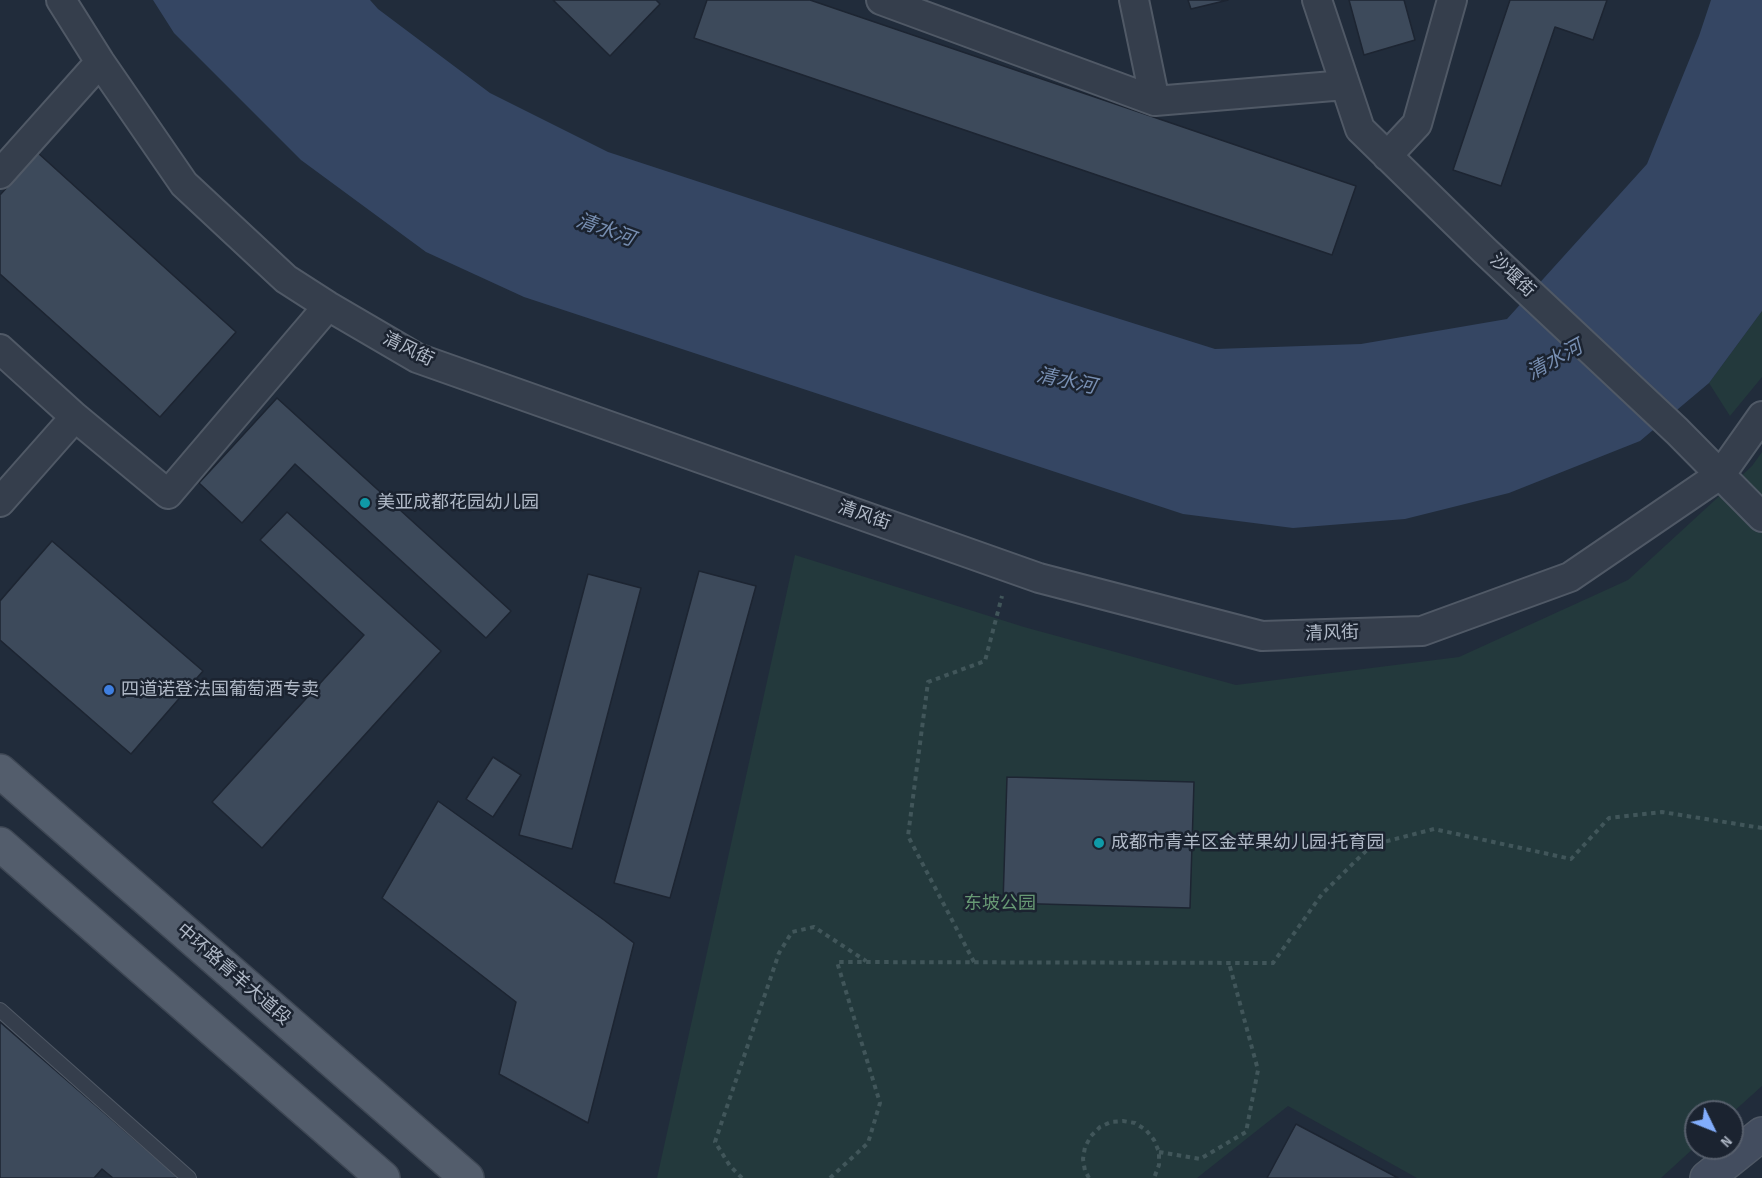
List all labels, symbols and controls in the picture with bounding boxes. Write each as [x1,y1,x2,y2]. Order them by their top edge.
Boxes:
water label: 清水河 [573,209,637,253]
street label: 沙堰街 [1485,250,1539,302]
street label: 清风街 [379,328,437,372]
water label: 清水河 [1523,336,1587,386]
water label: 清水河 [1034,364,1098,400]
place label: 美亚成都花园幼儿园 [377,492,539,514]
marker: 美亚成都花园幼儿园 [358,496,372,510]
street label: 清风街 [835,497,893,535]
street label: 清风街 [1305,622,1359,646]
place label: 四道诺登法国葡萄酒专卖 [121,679,319,701]
marker: 四道诺登法国葡萄酒专卖 [102,683,116,697]
place label: 成都市青羊区金苹果幼儿园·托育园 [1111,832,1385,854]
marker: 成都市青羊区金苹果幼儿园·托育园 [1092,836,1106,850]
park label: 东坡公园 [964,893,1036,915]
street label: 中环路青羊大道段 [172,920,294,1030]
north arrow [1684,1100,1744,1160]
text: N [1716,1132,1736,1151]

